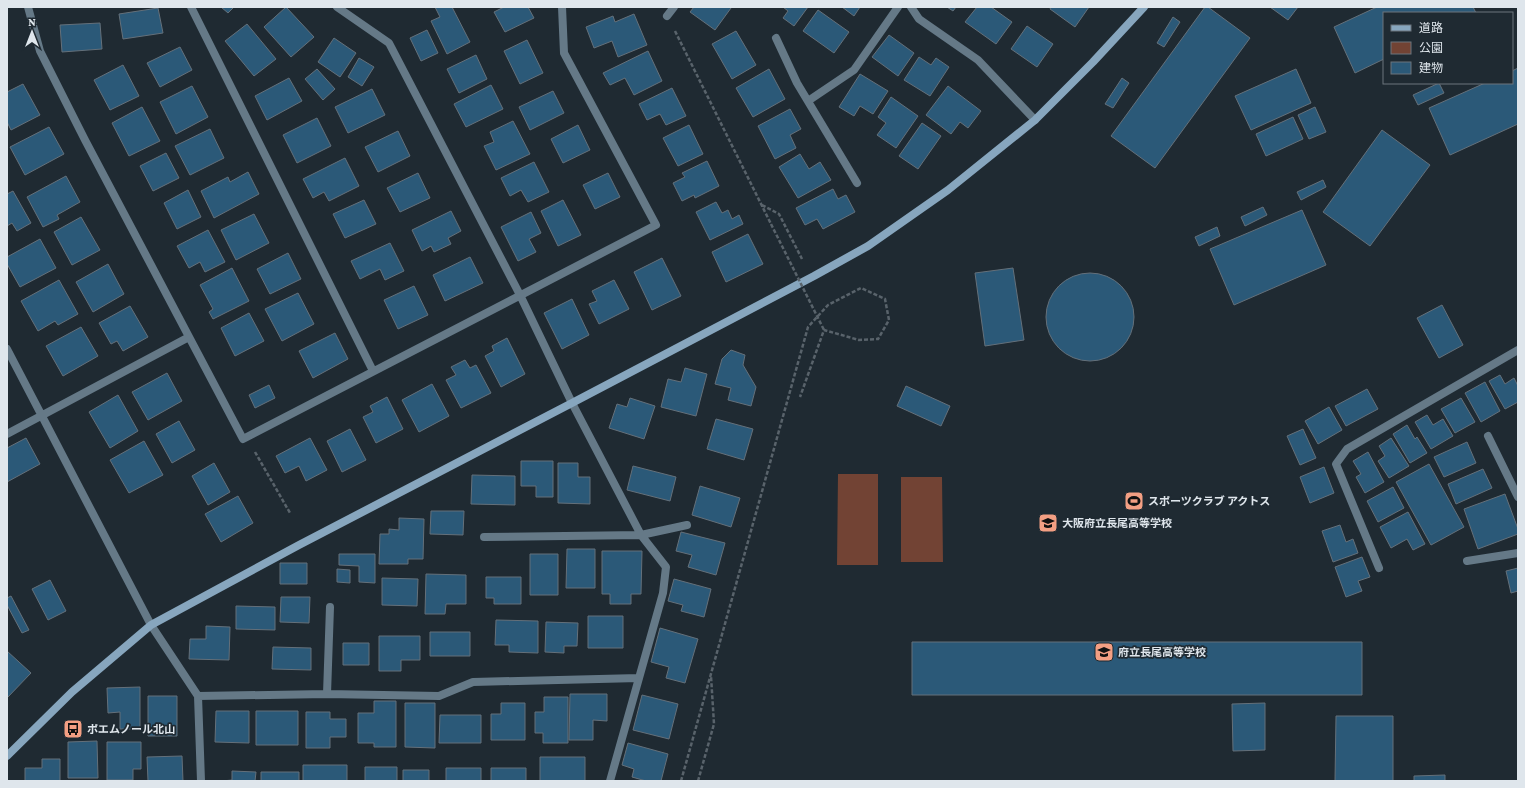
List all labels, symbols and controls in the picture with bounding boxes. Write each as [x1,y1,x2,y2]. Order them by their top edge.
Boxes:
north arrow [12,12,52,52]
legend [1383,12,1513,84]
text: N [28,16,36,28]
text: 道路 [1419,21,1443,35]
text: 公園 [1419,41,1443,55]
text: 建物 [1419,61,1443,75]
sports icon: スポーツクラブ アクトス [1123,490,1145,512]
place label: スポーツクラブ アクトス [1148,495,1270,507]
school or university icon: 大阪府立長尾高等学校 [1037,512,1059,534]
place label: 大阪府立長尾高等学校 [1062,517,1172,529]
school or university icon: 府立長尾高等学校 [1093,641,1115,663]
place label: 府立長尾高等学校 [1118,646,1206,658]
bus stop icon: ポエムノール北山 [62,718,84,740]
place label: ポエムノール北山 [87,723,175,735]

